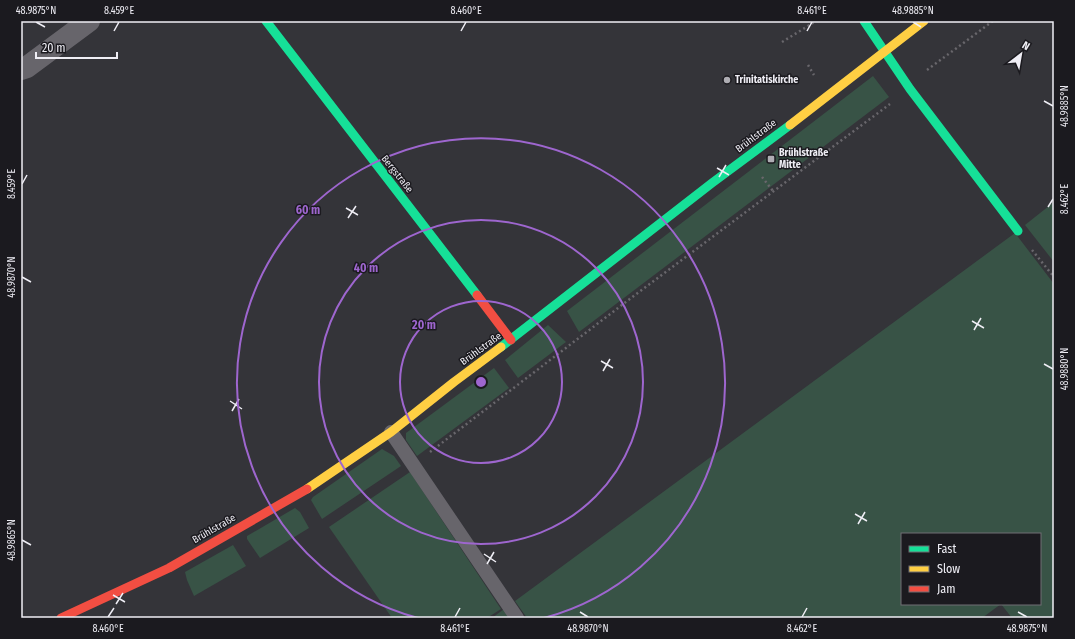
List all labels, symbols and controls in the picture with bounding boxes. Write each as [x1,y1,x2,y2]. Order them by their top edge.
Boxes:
text: 48.9875°N [16,5,56,17]
text: 8.459°E [104,5,134,17]
text: 8.460°E [450,5,482,17]
text: 8.461°E [797,5,827,17]
text: 48.9885°N [892,5,934,17]
scale bar [36,34,117,60]
north arrow [1001,34,1041,74]
text: N [1020,39,1032,53]
text: 20 m [42,41,66,55]
place label: Trinitatiskirche [735,74,798,86]
marker: Trinitatiskirche [722,75,732,85]
text: 48.9885°N [1059,85,1071,127]
street label: Brühlstraße [733,117,779,155]
place label: Brühlstraße Mitte [779,147,828,171]
street label: Bergstraße [379,153,415,195]
marker: Brühlstraße Mitte [766,154,776,164]
text: 8.459°E [6,169,18,199]
text: 8.462°E [1059,184,1071,214]
text: 60 m [296,203,320,217]
text: 48.9870°N [6,256,18,298]
text: 40 m [354,261,378,275]
text: 20 m [411,318,436,332]
street label: Brühlstraße [458,330,504,368]
text: 48.9880°N [1059,348,1071,390]
centre of rings [474,375,488,389]
street label: Brühlstraße [190,512,238,546]
text: 48.9865°N [6,519,18,561]
legend [901,533,1041,605]
text: Fast [937,542,956,556]
text: Slow [937,562,960,576]
text: Jam [937,582,955,596]
text: 8.460°E [92,623,124,635]
text: 8.461°E [440,623,470,635]
text: 48.9870°N [567,623,609,635]
text: 8.462°E [787,623,817,635]
text: 48.9875°N [1007,623,1047,635]

